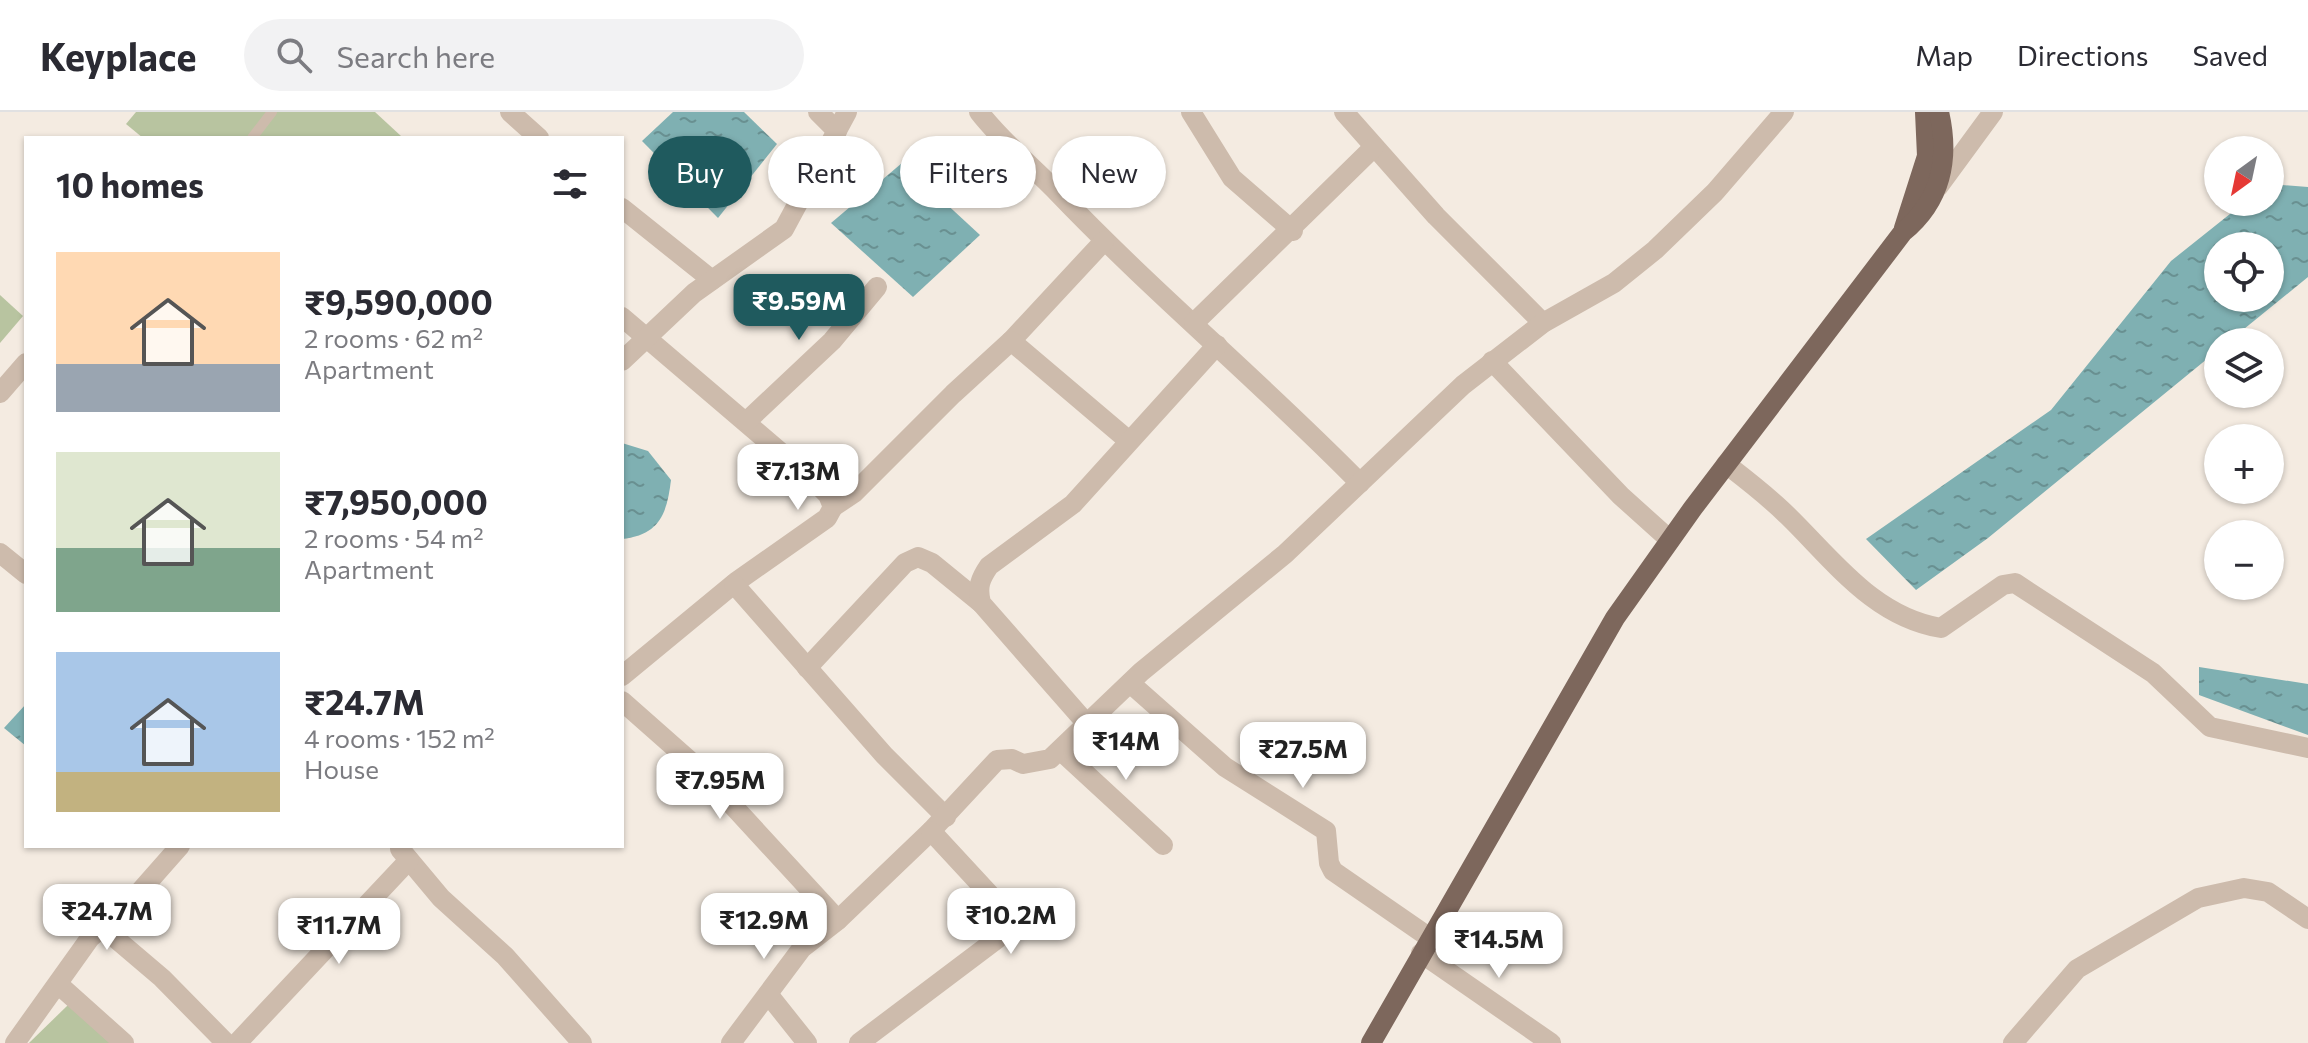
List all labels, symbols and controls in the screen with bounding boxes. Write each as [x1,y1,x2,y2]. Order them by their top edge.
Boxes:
search box [244,19,804,91]
text: Keyplace [40,32,196,79]
icon: search [272,33,316,77]
text: Search here [336,37,495,74]
text: Map [1915,38,1973,72]
text: Directions [2017,38,2148,72]
text: Saved [2192,38,2268,72]
chip: Buy [648,136,752,208]
chip: Rent [768,136,884,208]
chip: Filters [900,136,1036,208]
chip: New [1052,136,1166,208]
north arrow [2204,136,2284,216]
map controls [2204,136,2284,600]
icon: filters [548,162,592,206]
text: 10 homes [56,163,204,205]
button: locate [2204,232,2284,312]
pin: ₹9.59M [734,274,864,342]
text: ₹9,590,000 [304,280,493,322]
icon: home [120,284,216,380]
text: ₹9.59M [752,284,846,315]
text: 2 rooms · 62 m² [304,322,483,353]
button: layers [2204,328,2284,408]
text: Apartment [304,353,434,384]
button: + [2204,424,2284,504]
pin: ₹7.13M [733,444,863,512]
text: ₹7.13M [755,454,841,485]
text: ₹7,950,000 [304,480,488,522]
icon: home [120,484,216,580]
button: − [2204,520,2284,600]
text: 2 rooms · 54 m² [304,522,484,553]
text: Apartment [304,553,434,584]
text: ₹24.7M [304,680,425,722]
icon: home [120,684,216,780]
pin: ₹14M [1079,714,1173,782]
text: 4 rooms · 152 m² [304,722,495,753]
pin: ₹27.5M [1238,722,1368,790]
text: ₹14M [1092,724,1160,755]
text: ₹27.5M [1258,732,1348,763]
text: House [304,753,379,784]
pin: ₹7.95M [655,753,785,821]
text: ₹7.95M [674,763,766,794]
pin: ₹24.7M [42,884,172,952]
pin: ₹10.2M [946,888,1076,956]
pin: ₹12.9M [699,893,829,961]
text: ₹24.7M [61,894,153,925]
pin: ₹11.7M [274,898,404,966]
text: ₹10.2M [965,898,1057,929]
text: ₹12.9M [719,903,809,934]
text: ₹11.7M [296,908,382,939]
pin: ₹14.5M [1434,912,1564,980]
text: ₹14.5M [1454,922,1544,953]

